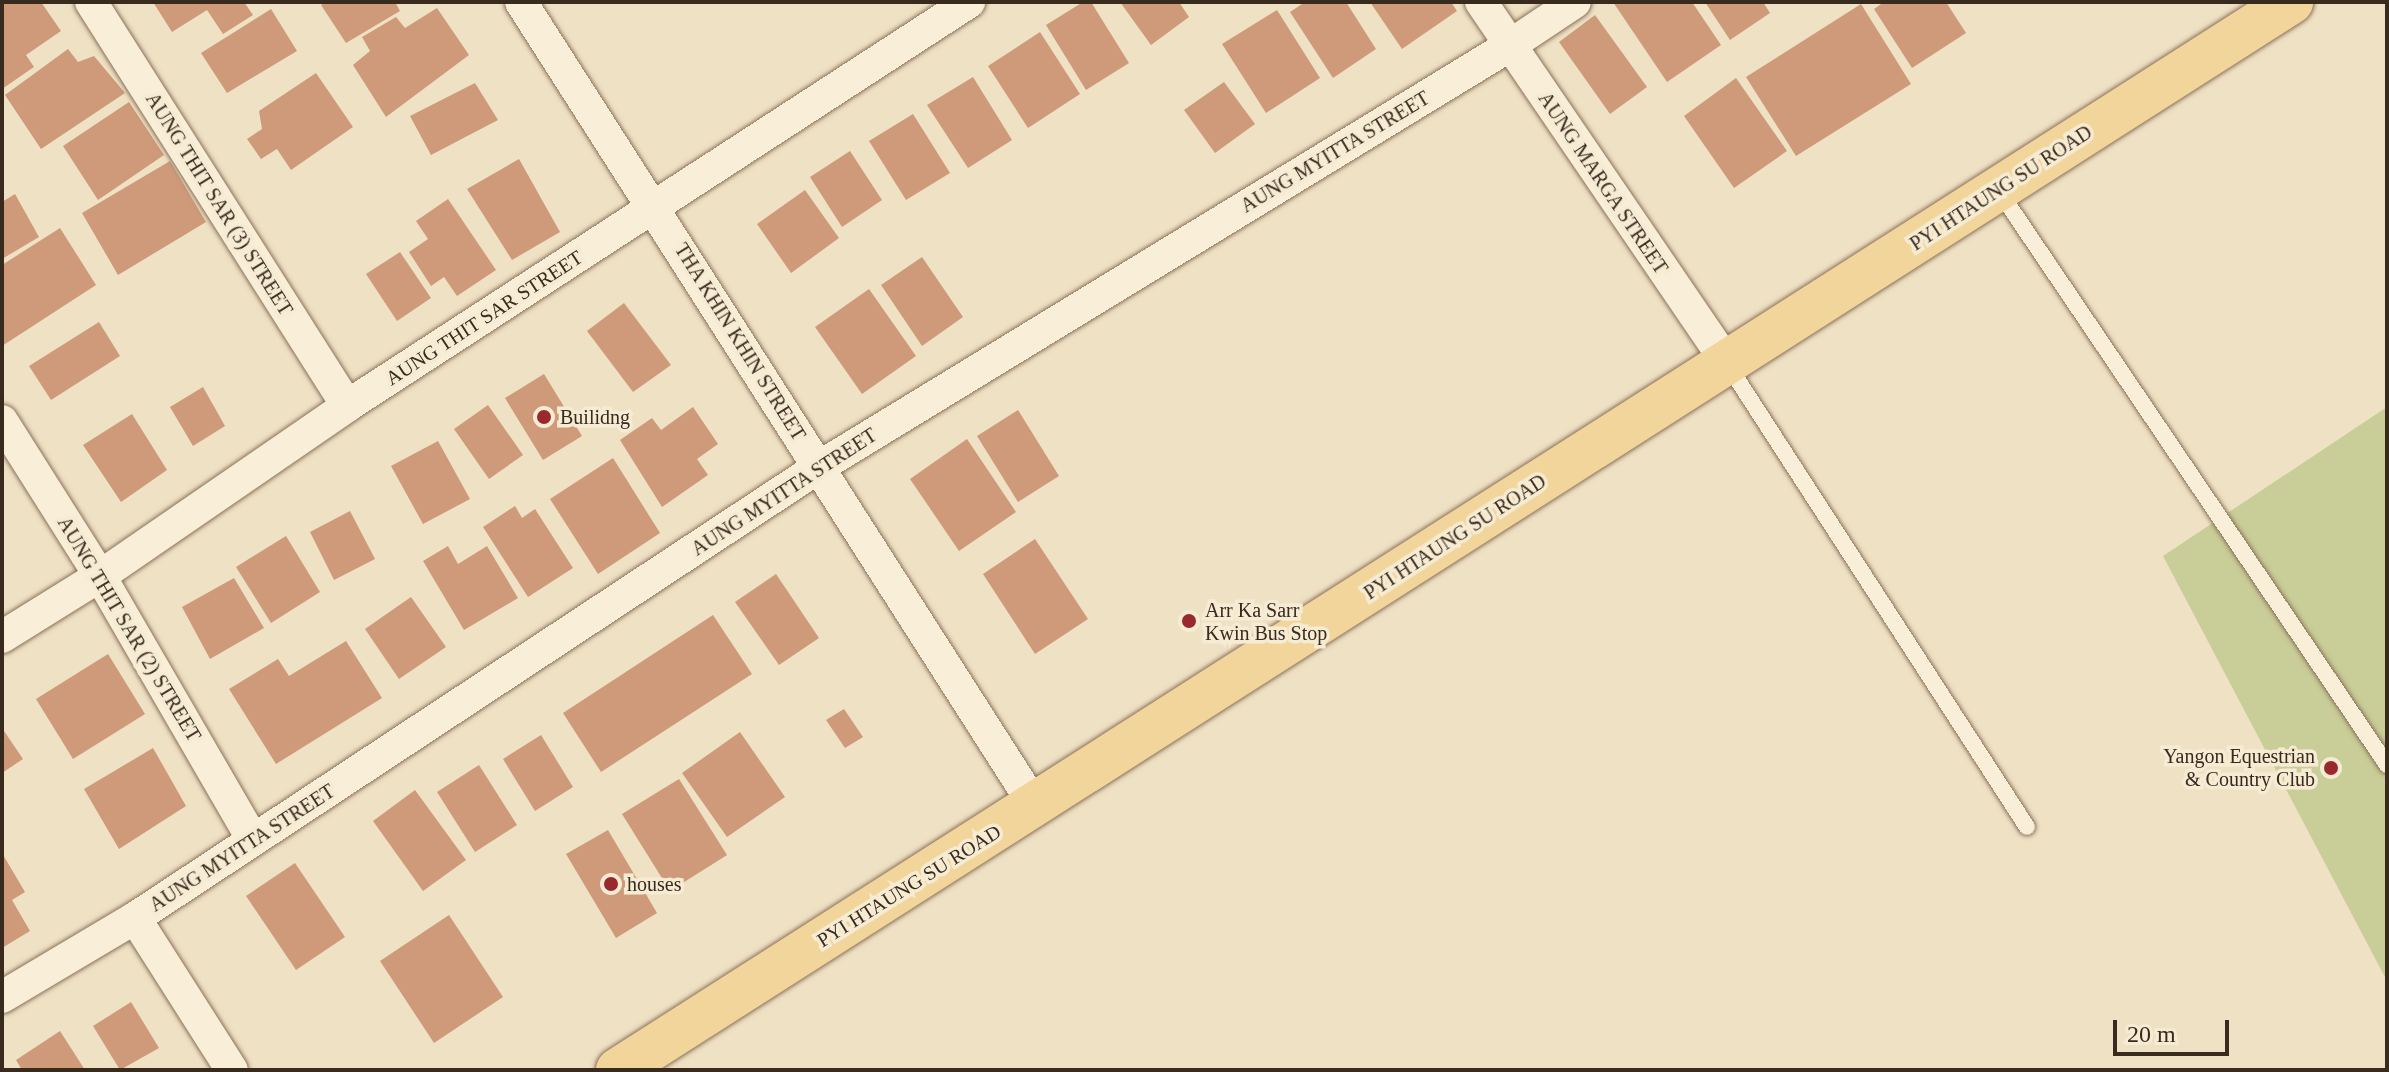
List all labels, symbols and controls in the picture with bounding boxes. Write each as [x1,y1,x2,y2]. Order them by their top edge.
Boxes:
street label: AUNG MYITTA STREET [1241,89,1429,215]
street label: AUNG MARGA STREET [1535,91,1671,275]
street label: AUNG THIT SAR (3) STREET [143,92,295,316]
street label: PYI HTAUNG SU ROAD [1907,121,2095,255]
street label: THA KHIN KHIN STREET [671,242,809,442]
street label: AUNG THIT SAR STREET [385,248,583,388]
place label: Builidng [560,405,638,429]
marker: Builidng [535,408,553,426]
street label: AUNG MYITTA STREET [691,426,877,558]
street label: PYI HTAUNG SU ROAD [1361,470,1549,604]
street label: AUNG THIT SAR (2) STREET [55,516,203,742]
place label: Arr Ka Sarr Kwin Bus Stop [1205,598,1339,645]
marker: Arr Ka Sarr Kwin Bus Stop [1180,612,1198,630]
place label: Yangon Equestrian & Country Club [2138,744,2315,791]
marker: Yangon Equestrian & Country Club [2322,759,2340,777]
street label: AUNG MYITTA STREET [149,782,335,914]
street label: PYI HTAUNG SU ROAD [814,821,1004,951]
place label: houses [627,872,694,896]
marker: houses [602,875,620,893]
scale bar [2117,1004,2233,1054]
text: 20 m [2127,1021,2176,1047]

